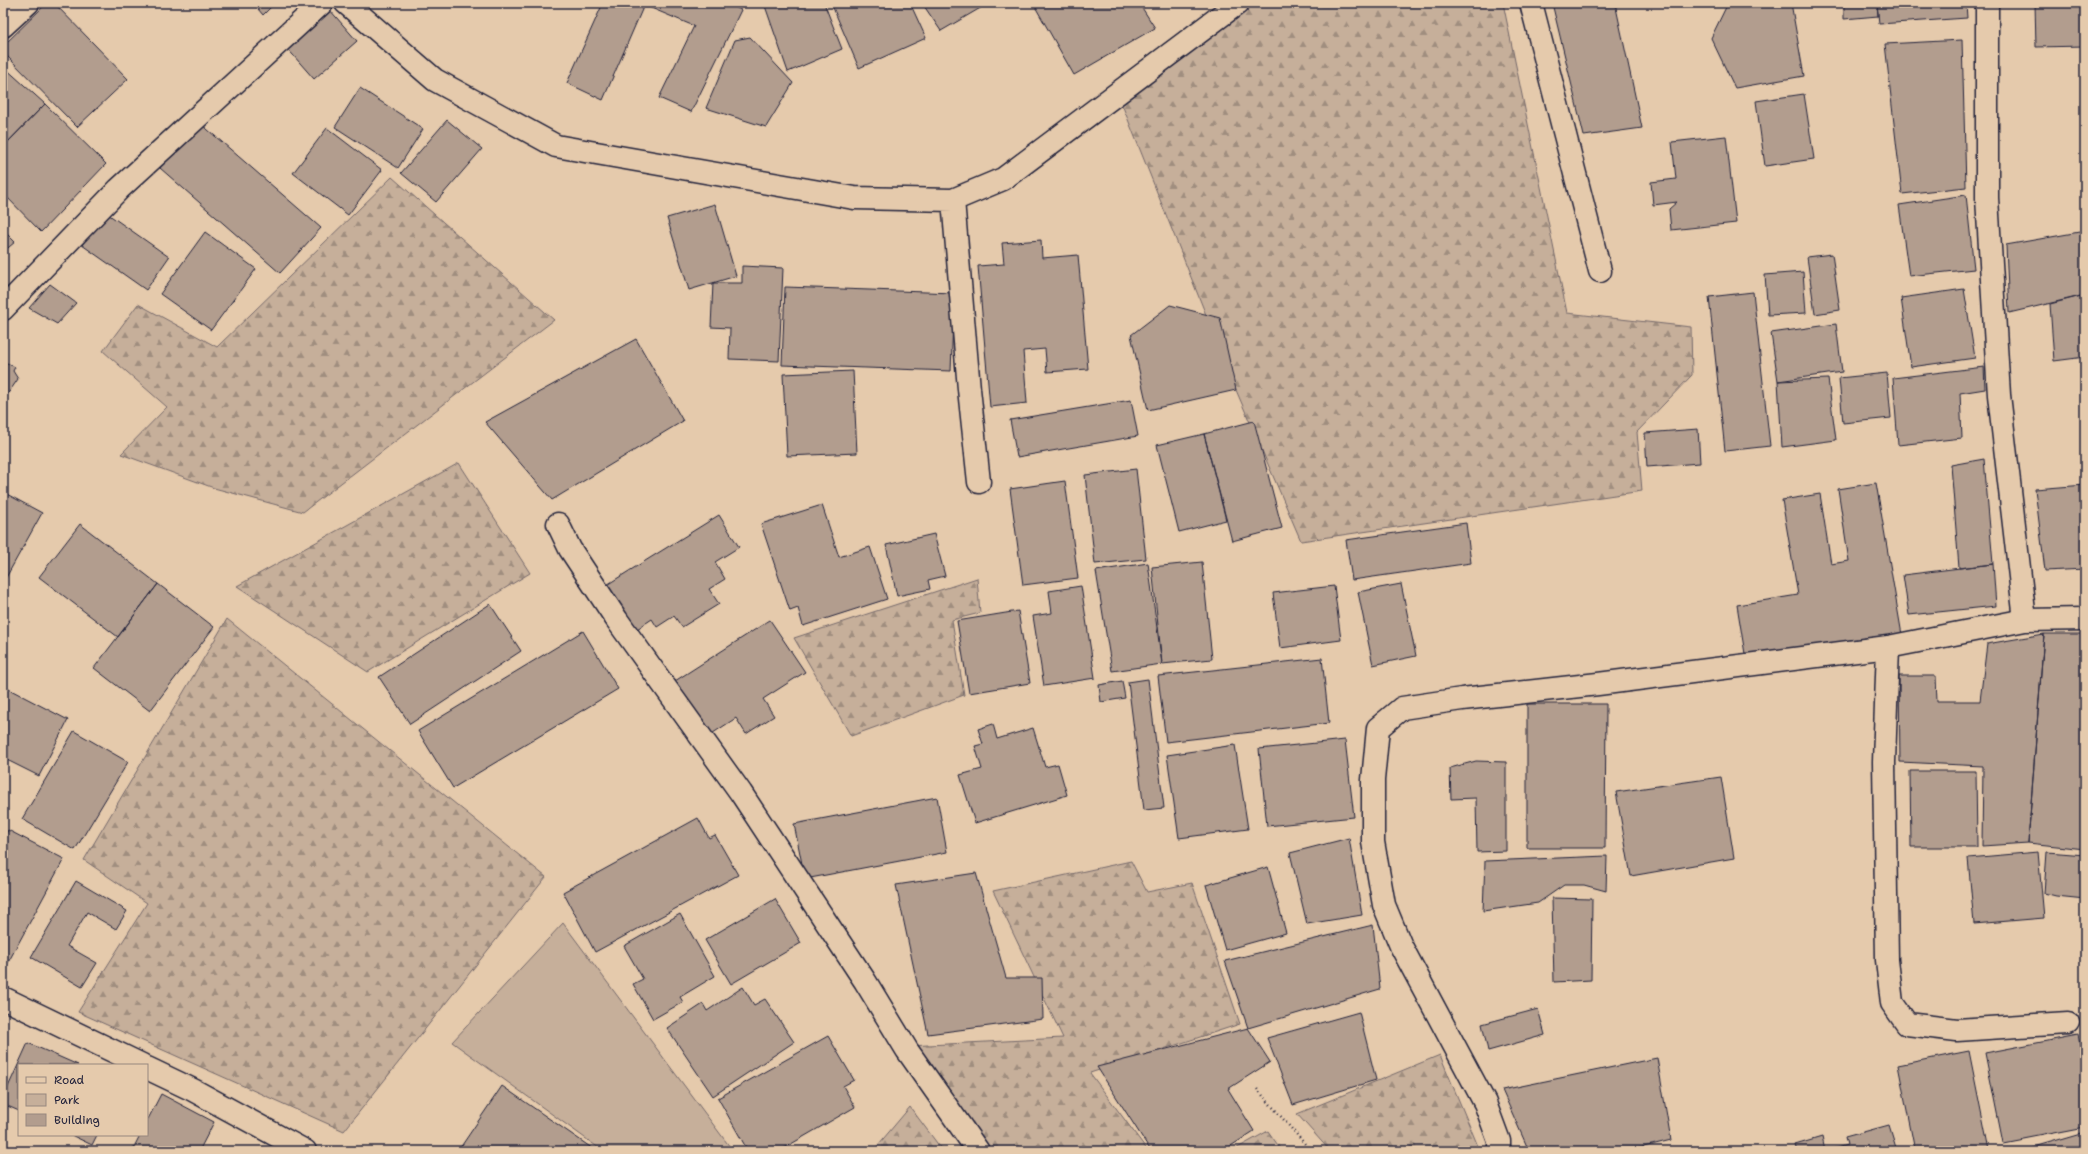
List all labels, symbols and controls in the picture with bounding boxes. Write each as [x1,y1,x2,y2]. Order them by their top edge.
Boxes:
legend [18,1064,148,1136]
text: Road [54,1072,85,1088]
text: Park [54,1092,80,1108]
text: Building [54,1112,100,1128]

